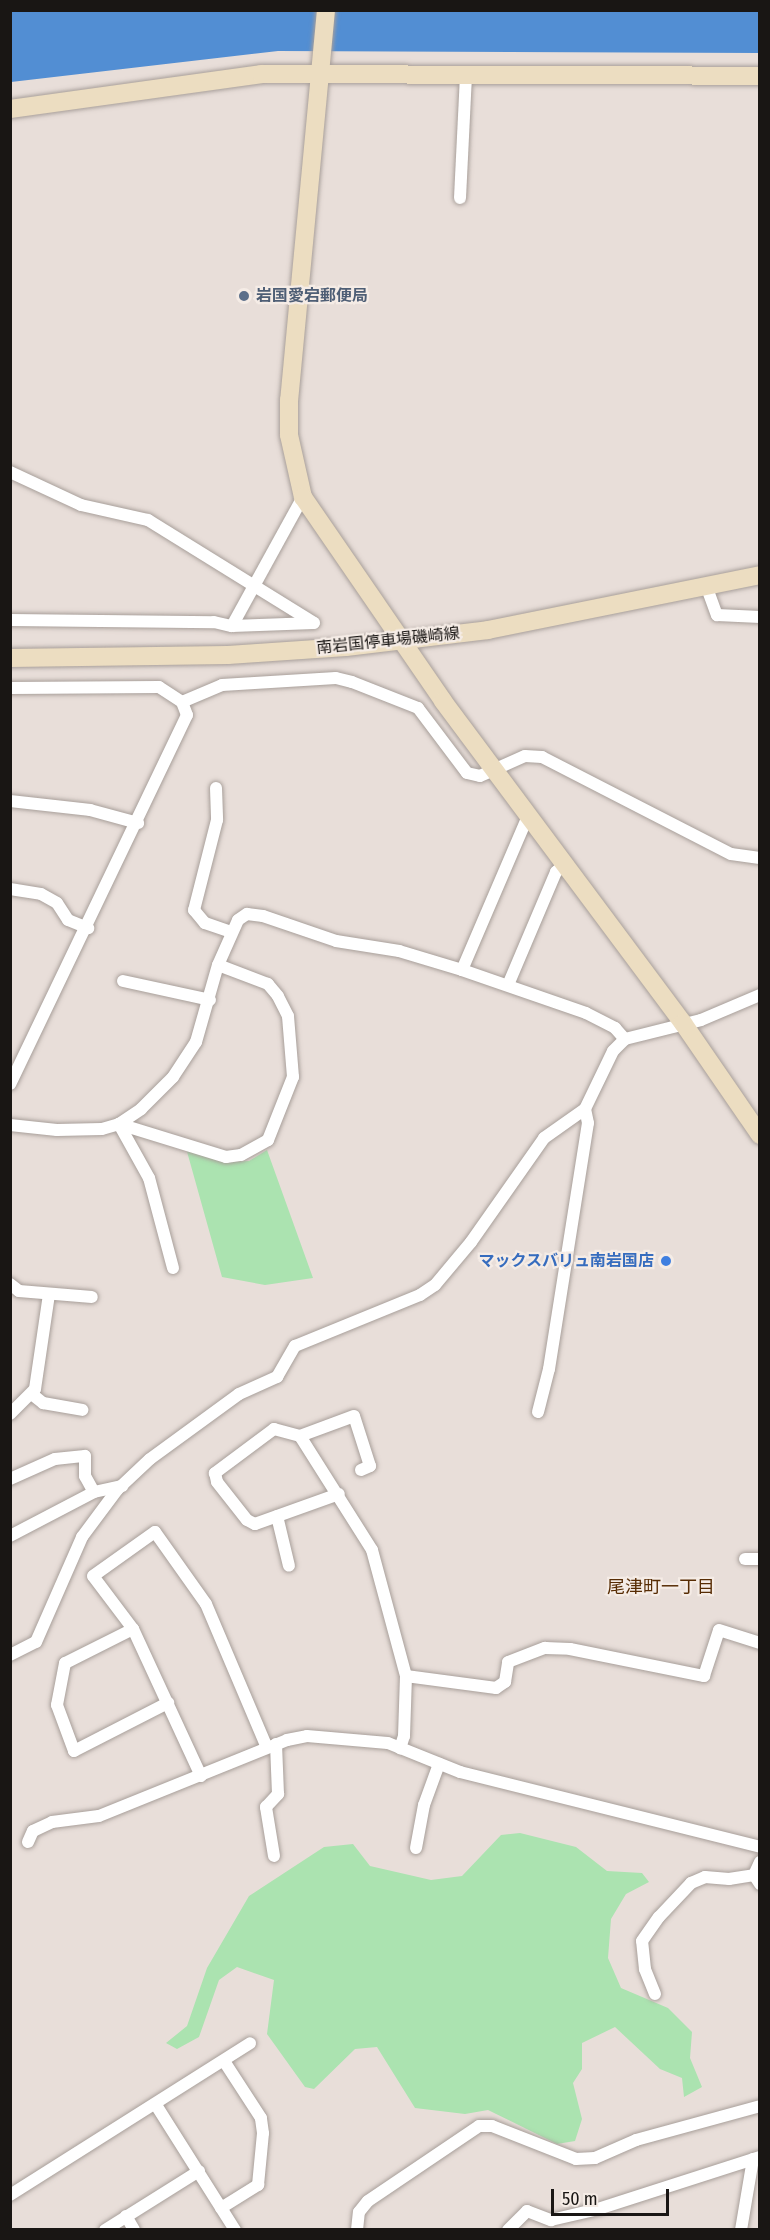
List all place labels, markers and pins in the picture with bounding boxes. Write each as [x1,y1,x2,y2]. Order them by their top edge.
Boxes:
place label: 岩国愛宕郵便局 [256,286,368,306]
marker: 岩国愛宕郵便局 [237,289,251,303]
place label: マックスバリュ南岩国店 [478,1251,654,1271]
marker: マックスバリュ南岩国店 [659,1254,673,1268]

